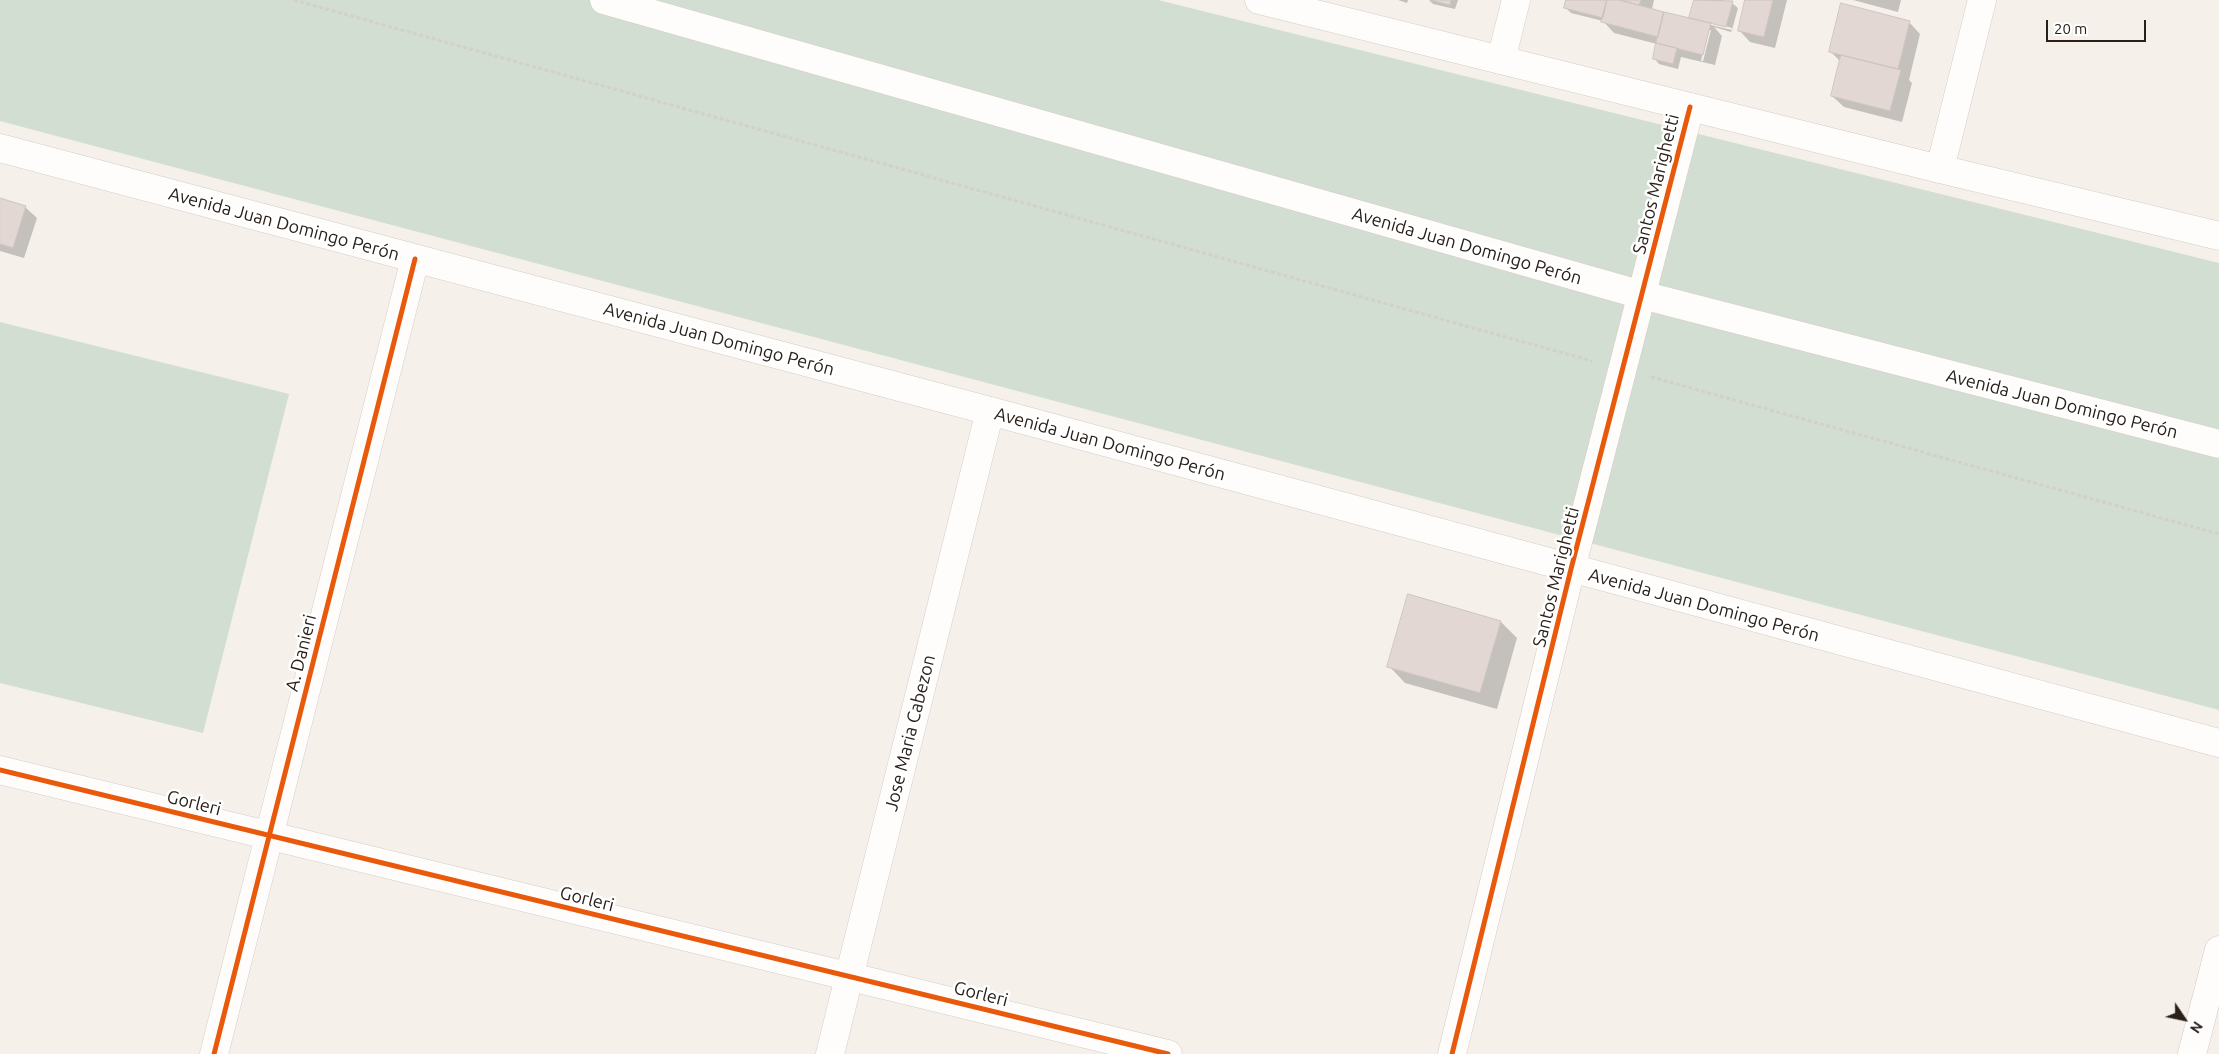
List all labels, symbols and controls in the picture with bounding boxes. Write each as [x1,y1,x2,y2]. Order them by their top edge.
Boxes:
scale bar [2049,10,2149,42]
text: 20 m [2054,20,2087,37]
street label: Santos Marighetti [1628,112,1684,256]
street label: Avenida Juan Domingo Perón [166,183,402,265]
street label: Avenida Juan Domingo Perón [1350,203,1584,289]
street label: Avenida Juan Domingo Perón [601,298,837,380]
street label: Avenida Juan Domingo Perón [1944,365,2180,443]
street label: Avenida Juan Domingo Perón [992,403,1228,485]
street label: Santos Marighetti [1528,505,1584,649]
street label: Avenida Juan Domingo Perón [1586,564,1822,646]
street label: A. Danieri [281,612,321,694]
street label: Jose Maria Cabezon [880,653,940,813]
street label: Gorleri [165,786,223,820]
street label: Gorleri [558,882,616,916]
street label: Gorleri [952,977,1010,1011]
north arrow [2159,994,2209,1044]
text: N [2187,1019,2206,1036]

